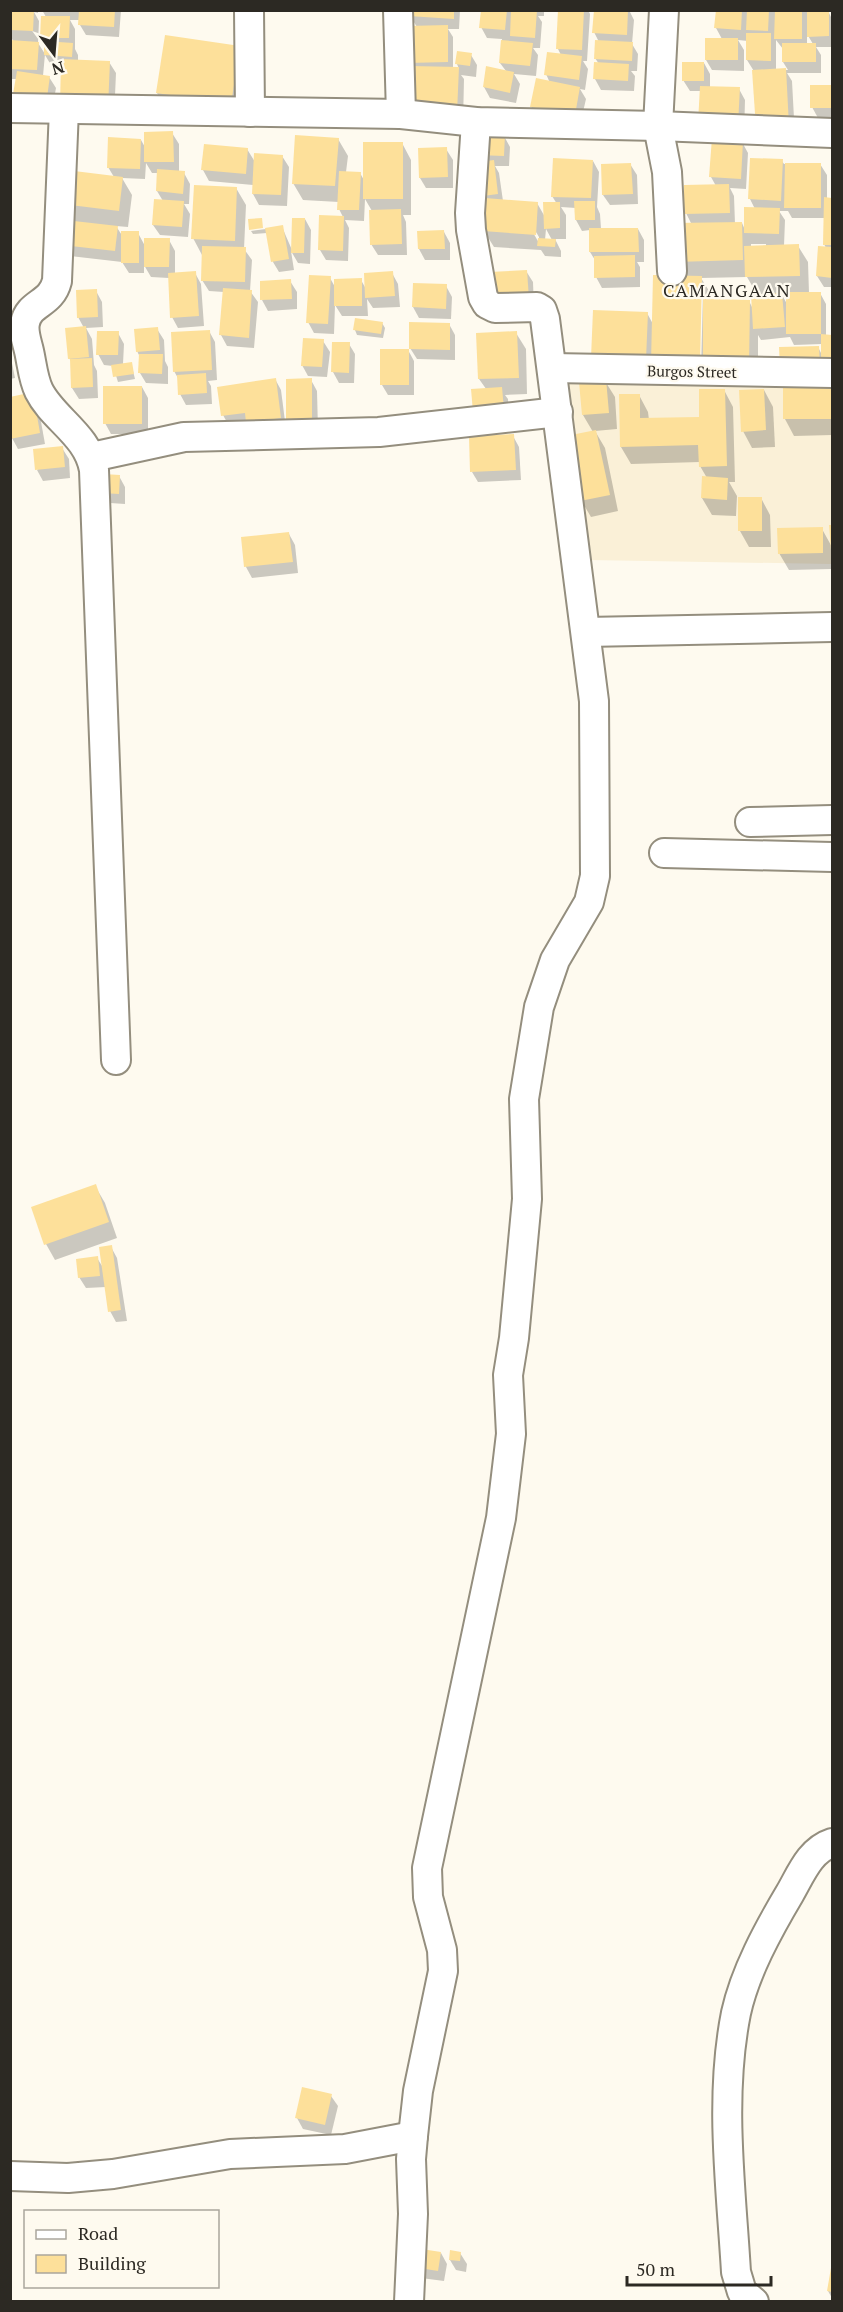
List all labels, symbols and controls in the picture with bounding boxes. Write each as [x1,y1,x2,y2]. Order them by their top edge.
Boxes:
north arrow [24,24,84,84]
text: N [49,56,67,81]
district label: CAMANGAAN [663,278,791,302]
street label: Burgos Street [647,360,738,382]
legend [24,2210,219,2288]
text: Road [78,2221,118,2245]
scale bar [627,2249,771,2287]
text: Building [78,2251,146,2275]
text: 50 m [636,2257,676,2281]

